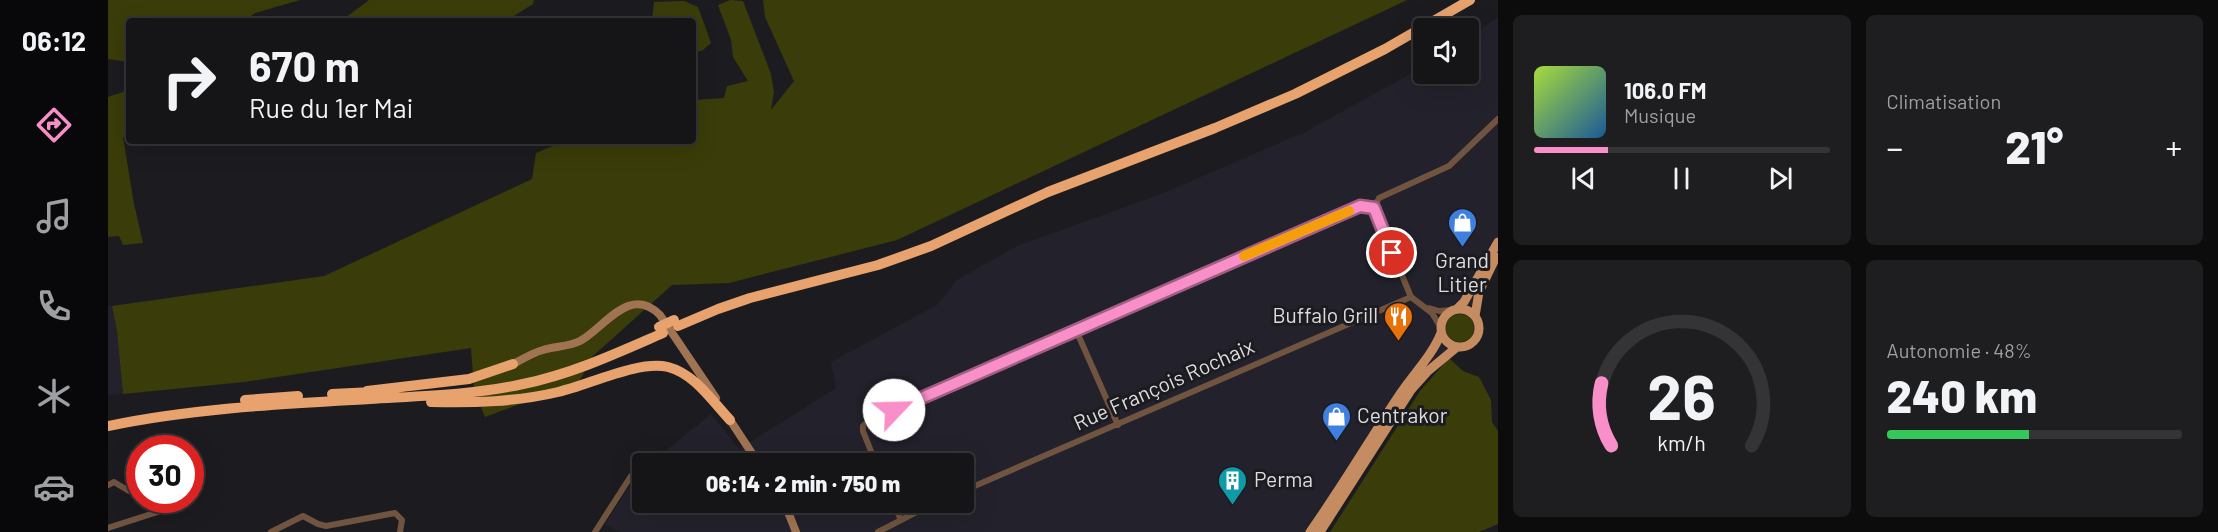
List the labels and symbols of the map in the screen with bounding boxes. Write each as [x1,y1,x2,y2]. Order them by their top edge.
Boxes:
shop icon: Grand Litier [1446,206,1478,248]
pin [1366,227,1417,278]
place label: Grand Litier [1435,247,1489,296]
restaurant icon: Buffalo Grill [1383,300,1415,342]
place label: Buffalo Grill [1273,302,1378,327]
street label: Rue François Rochaix [1069,333,1258,435]
position arrow [862,378,926,442]
shop icon: Centrakor [1320,400,1352,442]
place label: Centrakor [1357,402,1448,427]
speed limit sign: 30 [126,435,204,513]
building icon: Perma [1217,464,1249,506]
place label: Perma [1254,466,1313,491]

